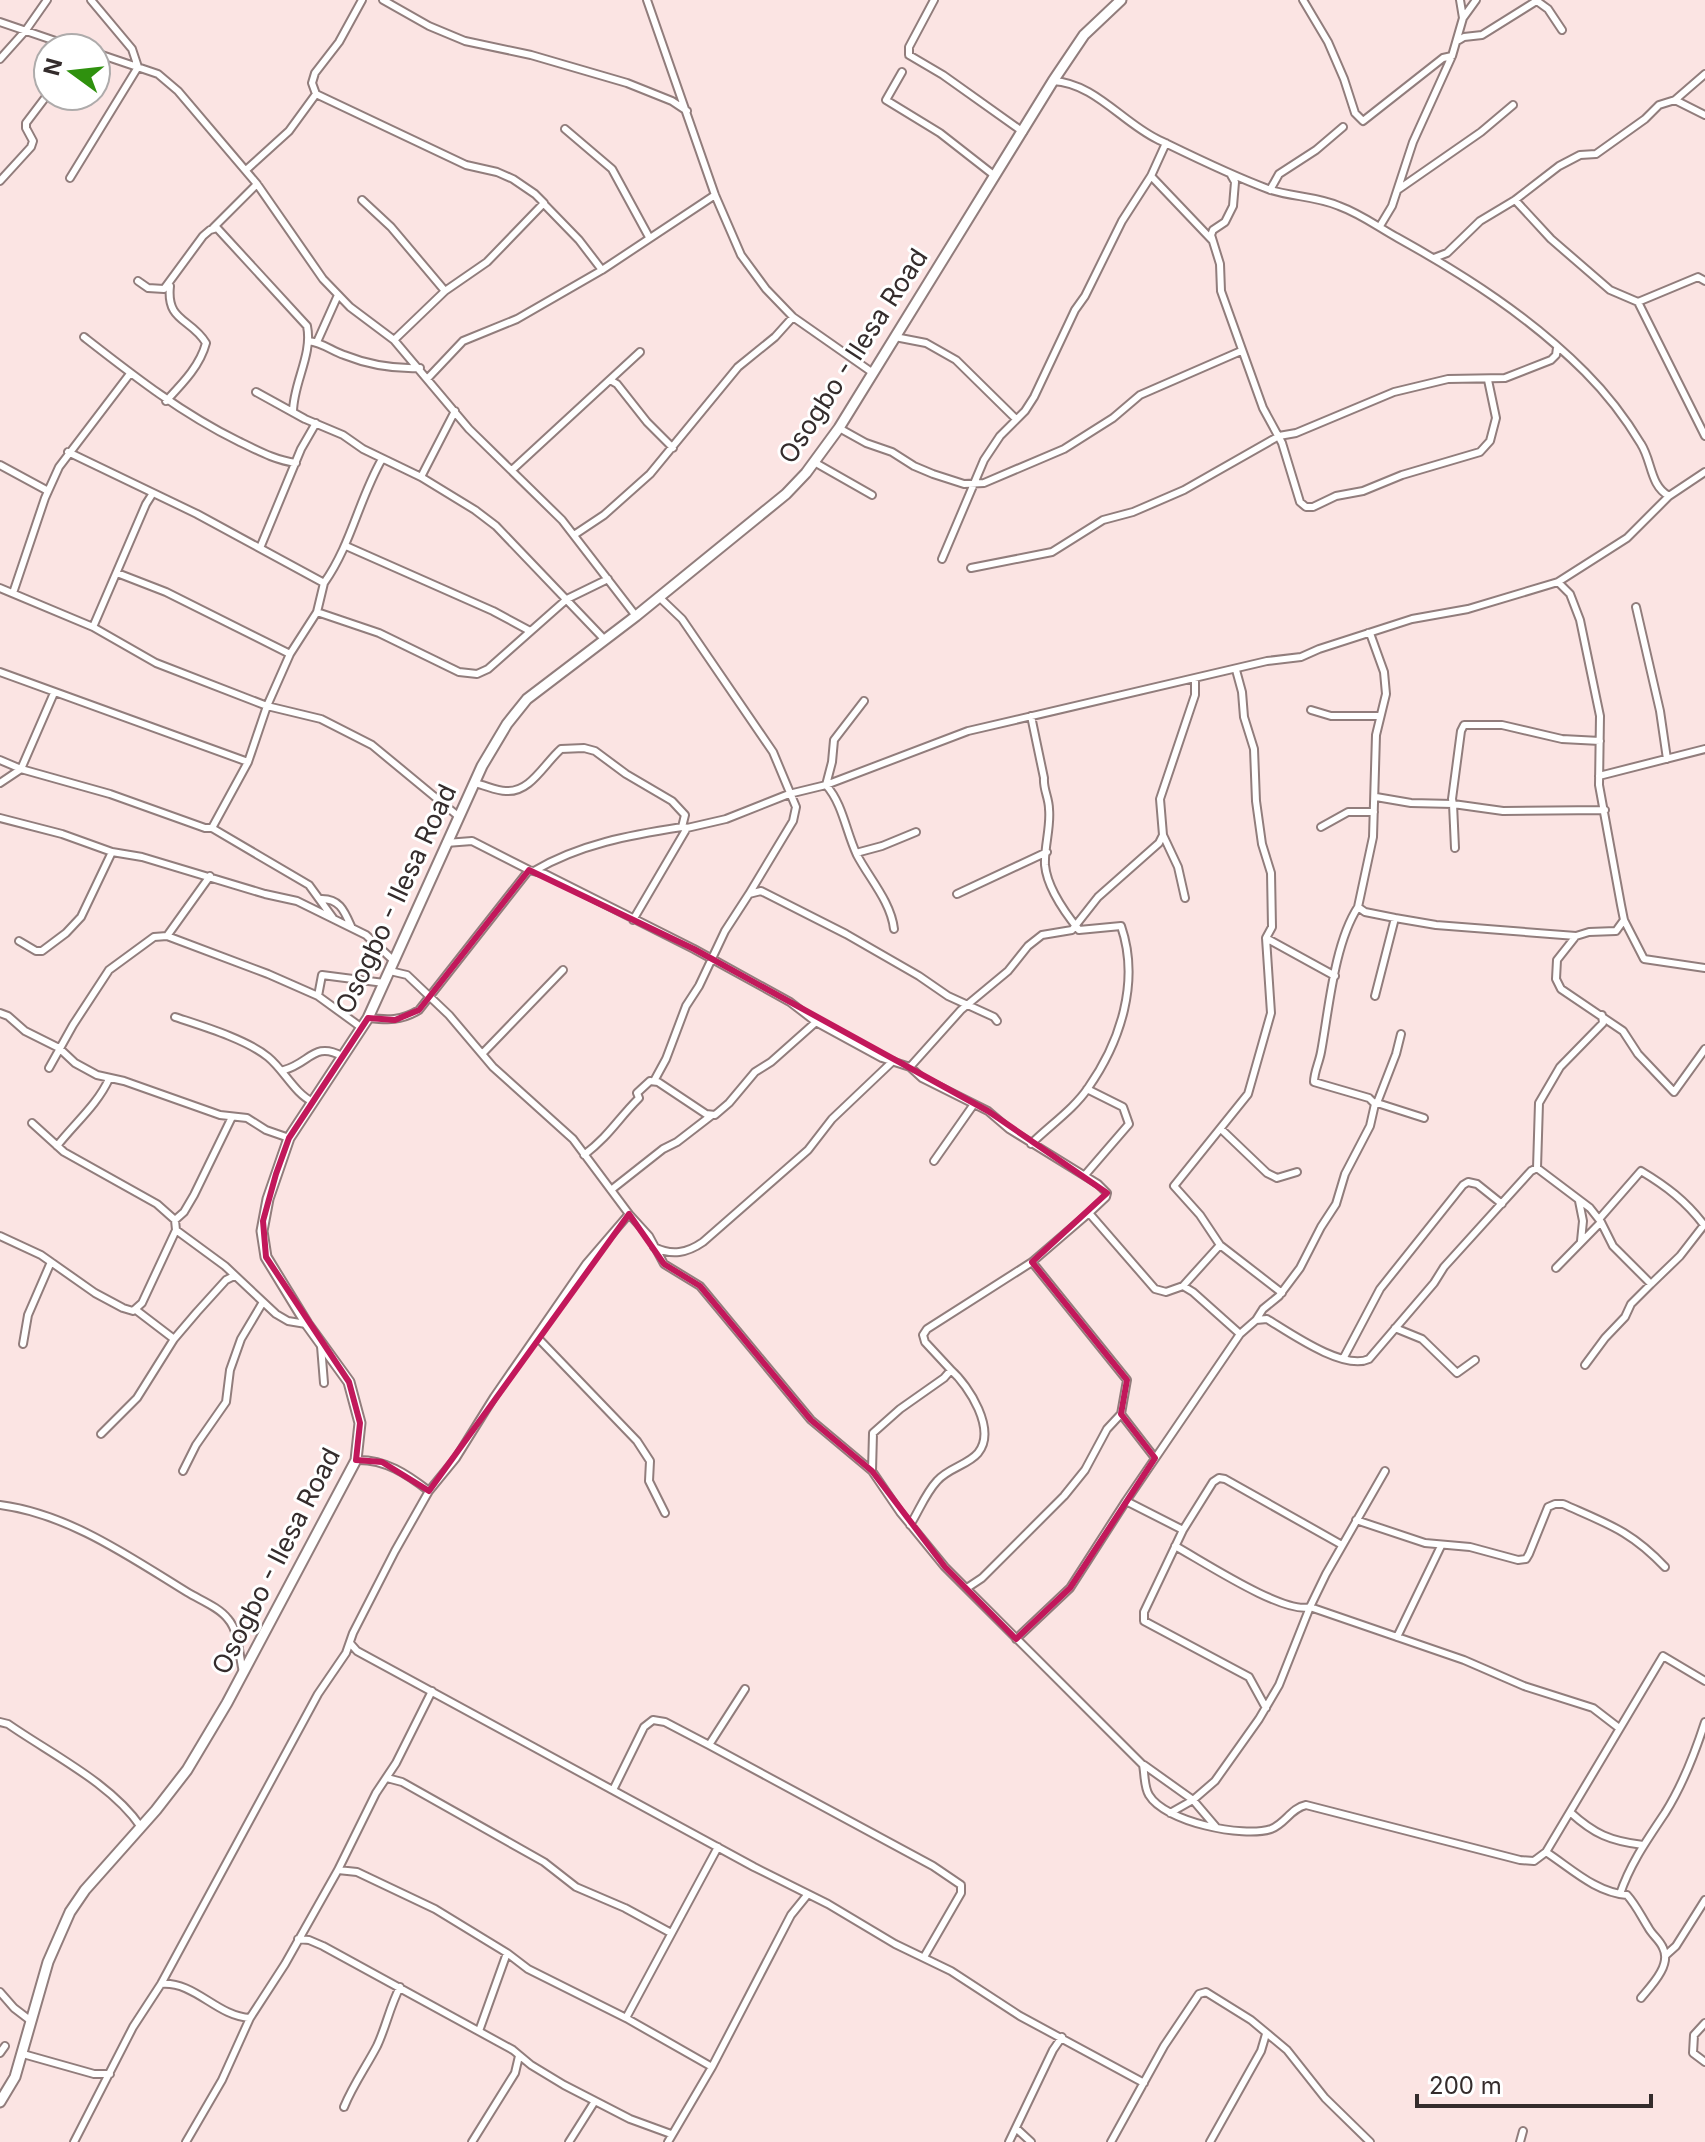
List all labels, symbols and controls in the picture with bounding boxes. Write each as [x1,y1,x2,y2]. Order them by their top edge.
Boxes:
north arrow [32,32,112,112]
text: N [38,55,67,78]
street label: Osogbo - Ilesa Road [771,242,934,469]
street label: Osogbo - Ilesa Road [329,779,462,1019]
street label: Osogbo - Ilesa Road [205,1442,346,1679]
scale bar [1417,2058,1651,2108]
text: 200 m [1429,2071,1502,2100]

